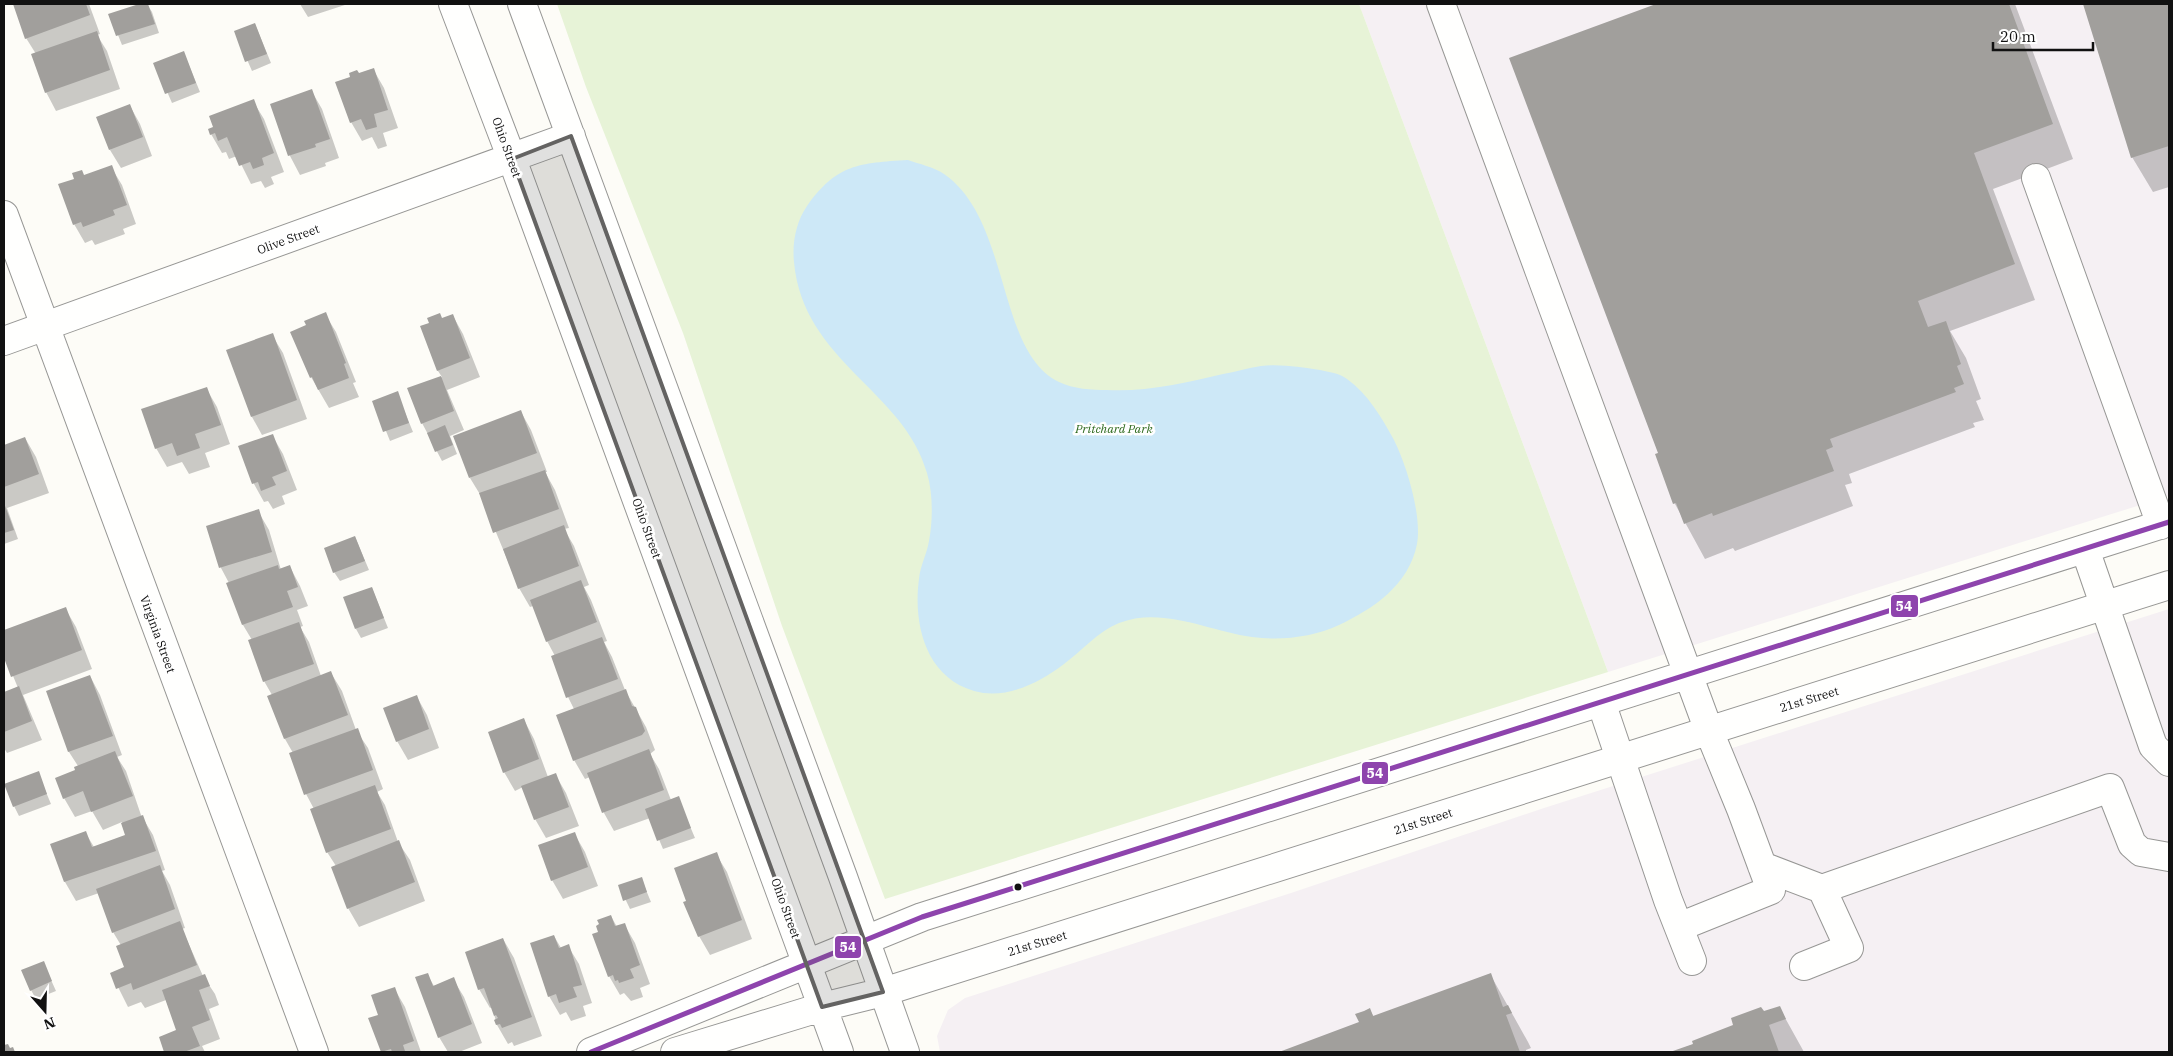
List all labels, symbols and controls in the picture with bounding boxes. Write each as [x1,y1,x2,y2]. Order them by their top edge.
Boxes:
scale bar [1993,20,2093,52]
text: 20 m [2000,27,2036,46]
street label: Ohio Street [489,115,525,179]
street label: Olive Street [255,221,321,257]
park label: Pritchard Park [1074,421,1153,436]
street label: Ohio Street [629,496,665,560]
street label: Virginia Street [137,593,179,675]
line badge: 54 [1890,594,1919,618]
text: 54 [1896,597,1912,615]
street label: 21st Street [1778,683,1840,715]
line badge: 54 [1361,761,1389,785]
text: 54 [1367,764,1383,782]
street label: 21st Street [1392,804,1454,838]
street label: Ohio Street [768,876,804,940]
unlabelled marker [1013,882,1023,892]
street label: 21st Street [1006,927,1068,959]
line badge: 54 [834,935,862,959]
text: 54 [840,938,856,956]
north arrow [20,986,70,1036]
text: N [41,1013,58,1034]

